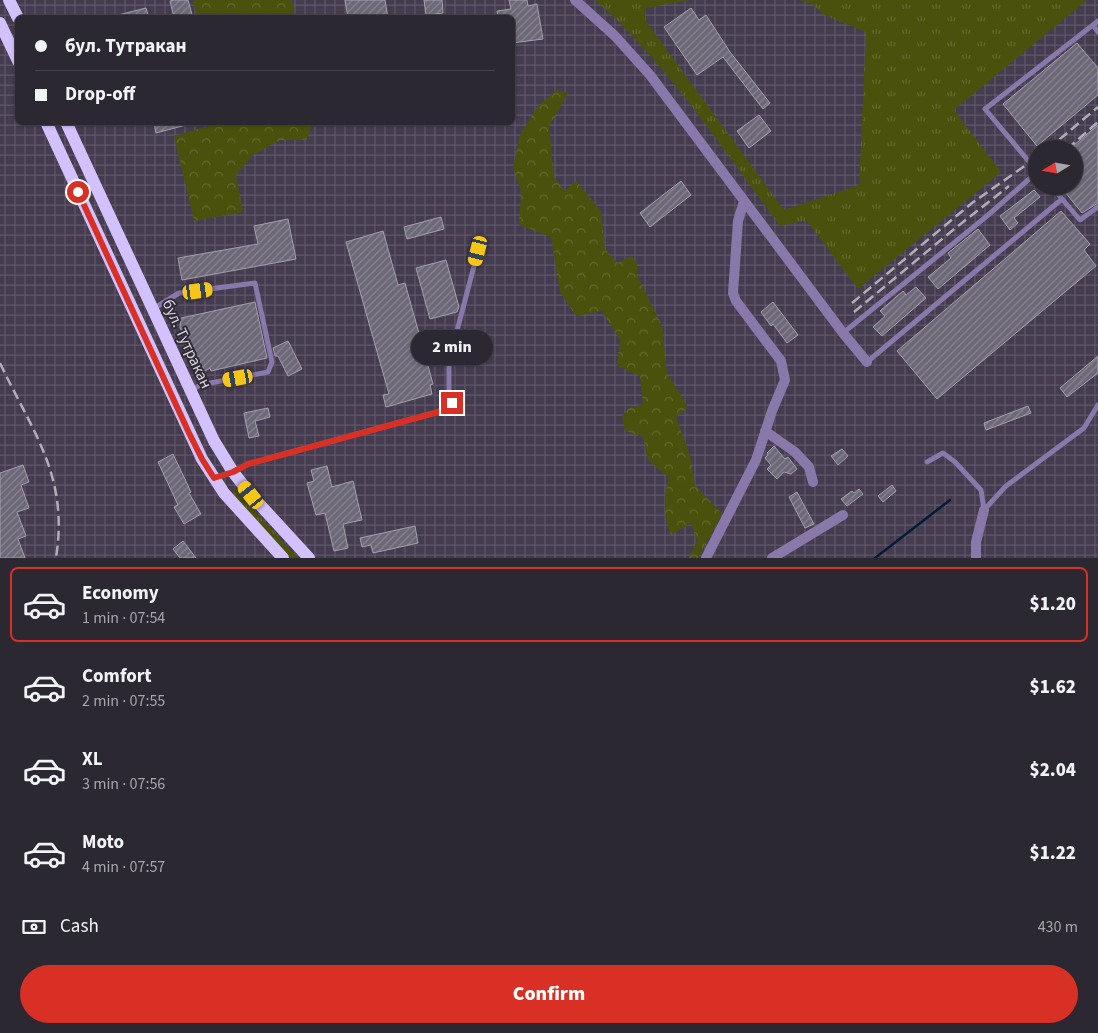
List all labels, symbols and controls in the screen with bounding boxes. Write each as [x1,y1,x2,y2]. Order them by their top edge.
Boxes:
text: бул. Тутракан [65,33,187,60]
text: Drop-off [65,81,135,108]
north arrow [1028,140,1082,195]
map controls [1028,140,1083,195]
route start [67,181,89,203]
car [467,235,488,267]
car [182,281,213,301]
street label: бул. Тутракан [157,296,217,392]
callout: 2 min [411,330,493,366]
text: 2 min [432,336,472,358]
car [221,368,254,388]
route end [441,392,463,414]
car [235,479,266,511]
text: Economy [82,580,159,607]
icon: car [22,582,67,627]
text: $1.20 [1030,591,1076,618]
text: 1 min · 07:54 [82,607,165,629]
text: Comfort [82,663,152,690]
icon: car [22,665,67,710]
text: $1.62 [1030,674,1076,701]
text: 2 min · 07:55 [82,690,165,712]
text: XL [82,746,103,773]
icon: car [22,748,67,793]
text: $2.04 [1030,757,1076,784]
text: 3 min · 07:56 [82,773,165,795]
text: Moto [82,829,124,856]
icon: car [22,831,67,876]
text: $1.22 [1030,840,1076,867]
text: 4 min · 07:57 [82,856,165,878]
icon: cash [20,913,48,941]
text: Cash [60,913,99,940]
text: 430 m [1038,916,1078,938]
button: Confirm [20,965,1078,1023]

